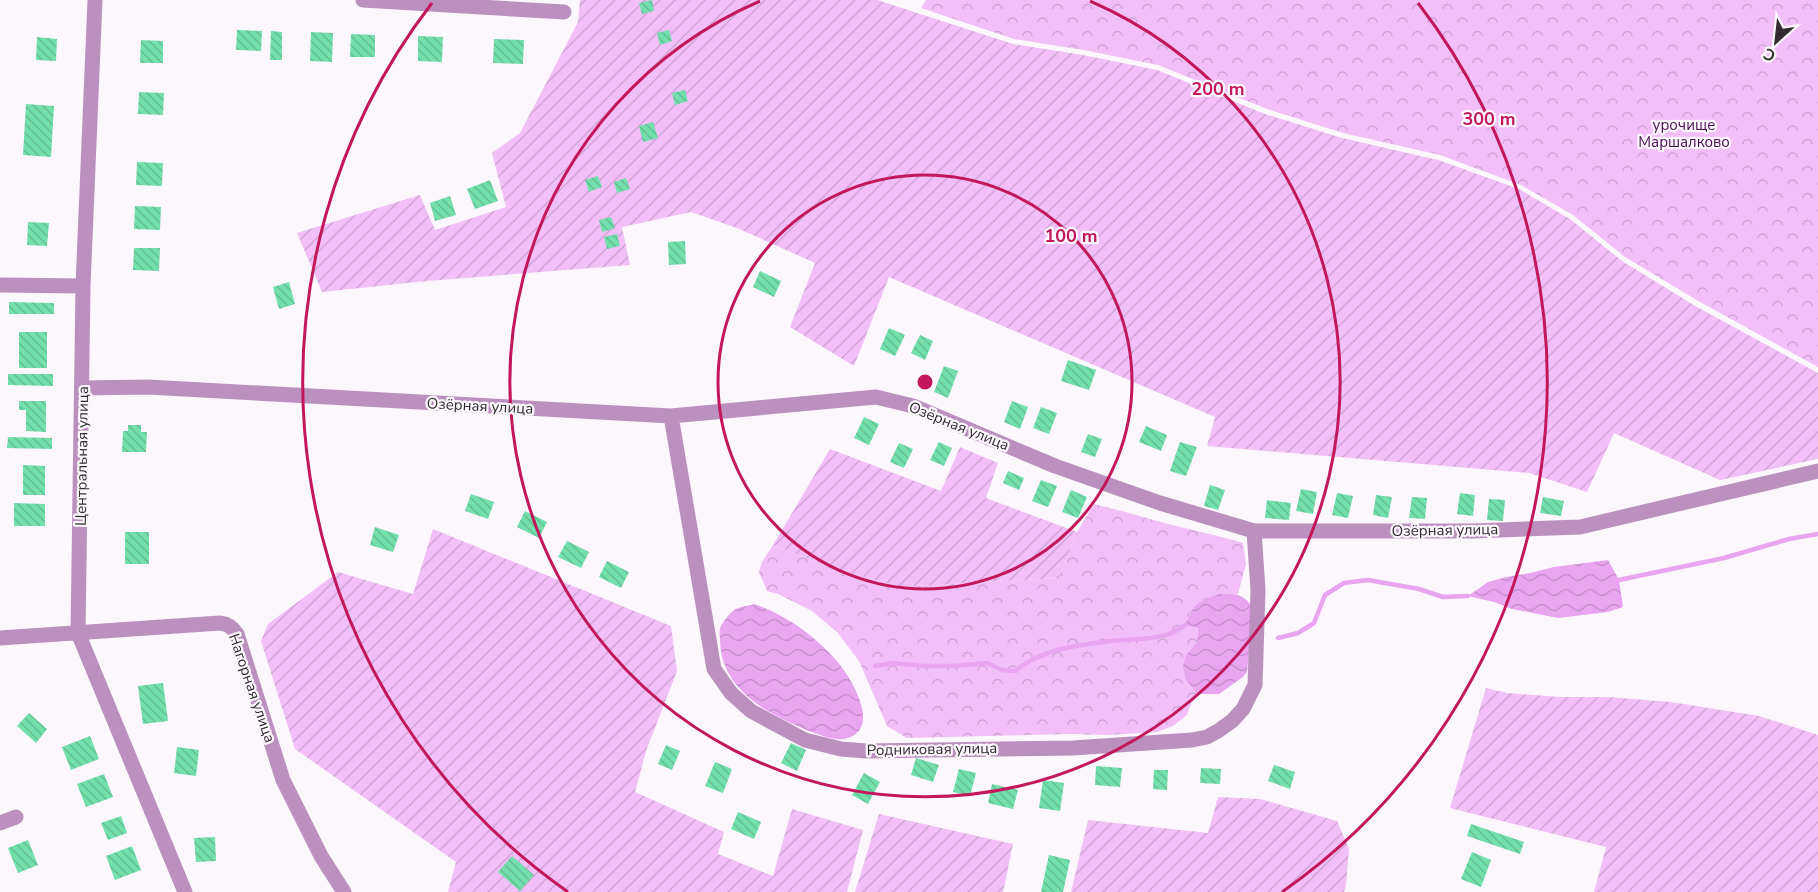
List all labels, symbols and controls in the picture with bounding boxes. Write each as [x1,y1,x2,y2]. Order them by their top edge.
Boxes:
north arrow [1746,12,1806,72]
text: С [1760,42,1779,67]
text: 200 m [1191,77,1245,101]
text: 300 m [1462,107,1516,131]
park label: урочище Маршалково [1638,115,1730,152]
text: 100 m [1044,224,1098,248]
centre of rings [915,372,935,392]
street label: Центральная улица [71,386,93,526]
street label: Озёрная улица [426,393,534,419]
street label: Озёрная улица [906,397,1012,455]
street label: Озёрная улица [1392,519,1498,541]
street label: Нагорная улица [224,631,280,745]
street label: Родниковая улица [867,738,997,760]

